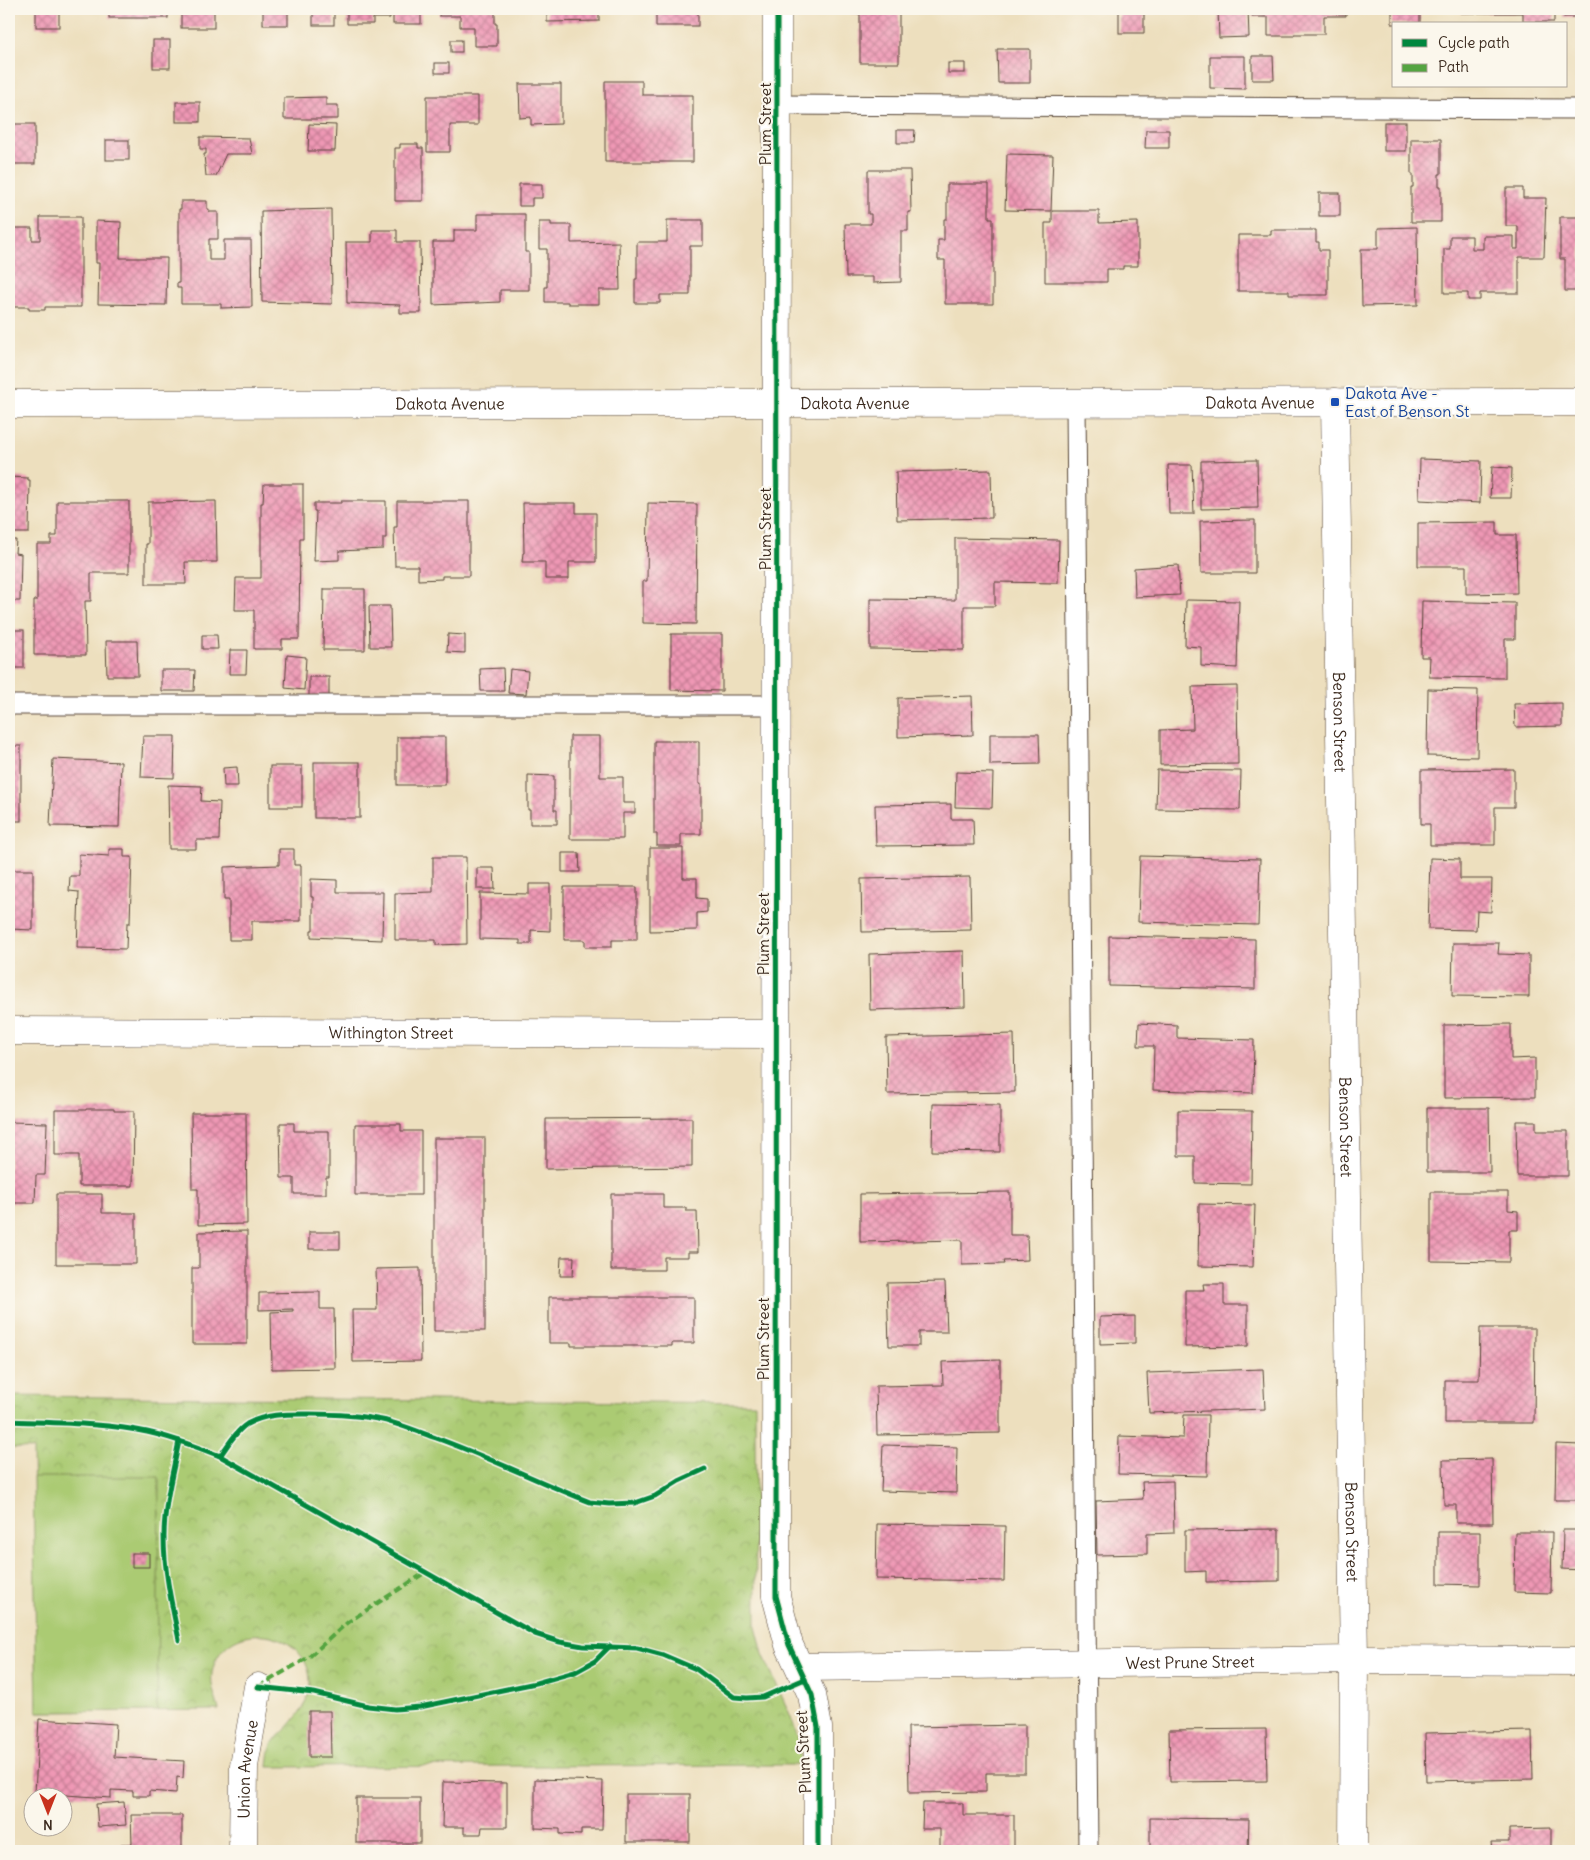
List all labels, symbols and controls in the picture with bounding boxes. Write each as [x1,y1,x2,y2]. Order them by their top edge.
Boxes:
legend [1392,22,1568,88]
text: Cycle path [1438,33,1510,52]
text: Path [1438,57,1469,76]
street label: Plum Street [755,82,775,166]
place label: Dakota Ave - East of Benson St [1345,383,1470,421]
street label: Dakota Avenue [1205,392,1315,412]
street label: Dakota Avenue [395,393,505,414]
street label: Dakota Avenue [800,393,910,413]
marker: Dakota Ave - East of Benson St [1329,396,1341,408]
street label: Plum Street [755,487,775,571]
street label: Benson Street [1329,672,1351,773]
street label: Plum Street [753,892,773,976]
street label: Withington Street [329,1022,454,1043]
street label: Benson Street [1335,1077,1357,1178]
street label: Plum Street [753,1297,773,1381]
street label: Benson Street [1341,1481,1363,1583]
street label: West Prune Street [1125,1651,1255,1673]
street label: Plum Street [791,1709,815,1794]
street label: Union Avenue [233,1718,262,1819]
north arrow [22,1788,72,1838]
text: N [43,1816,53,1834]

